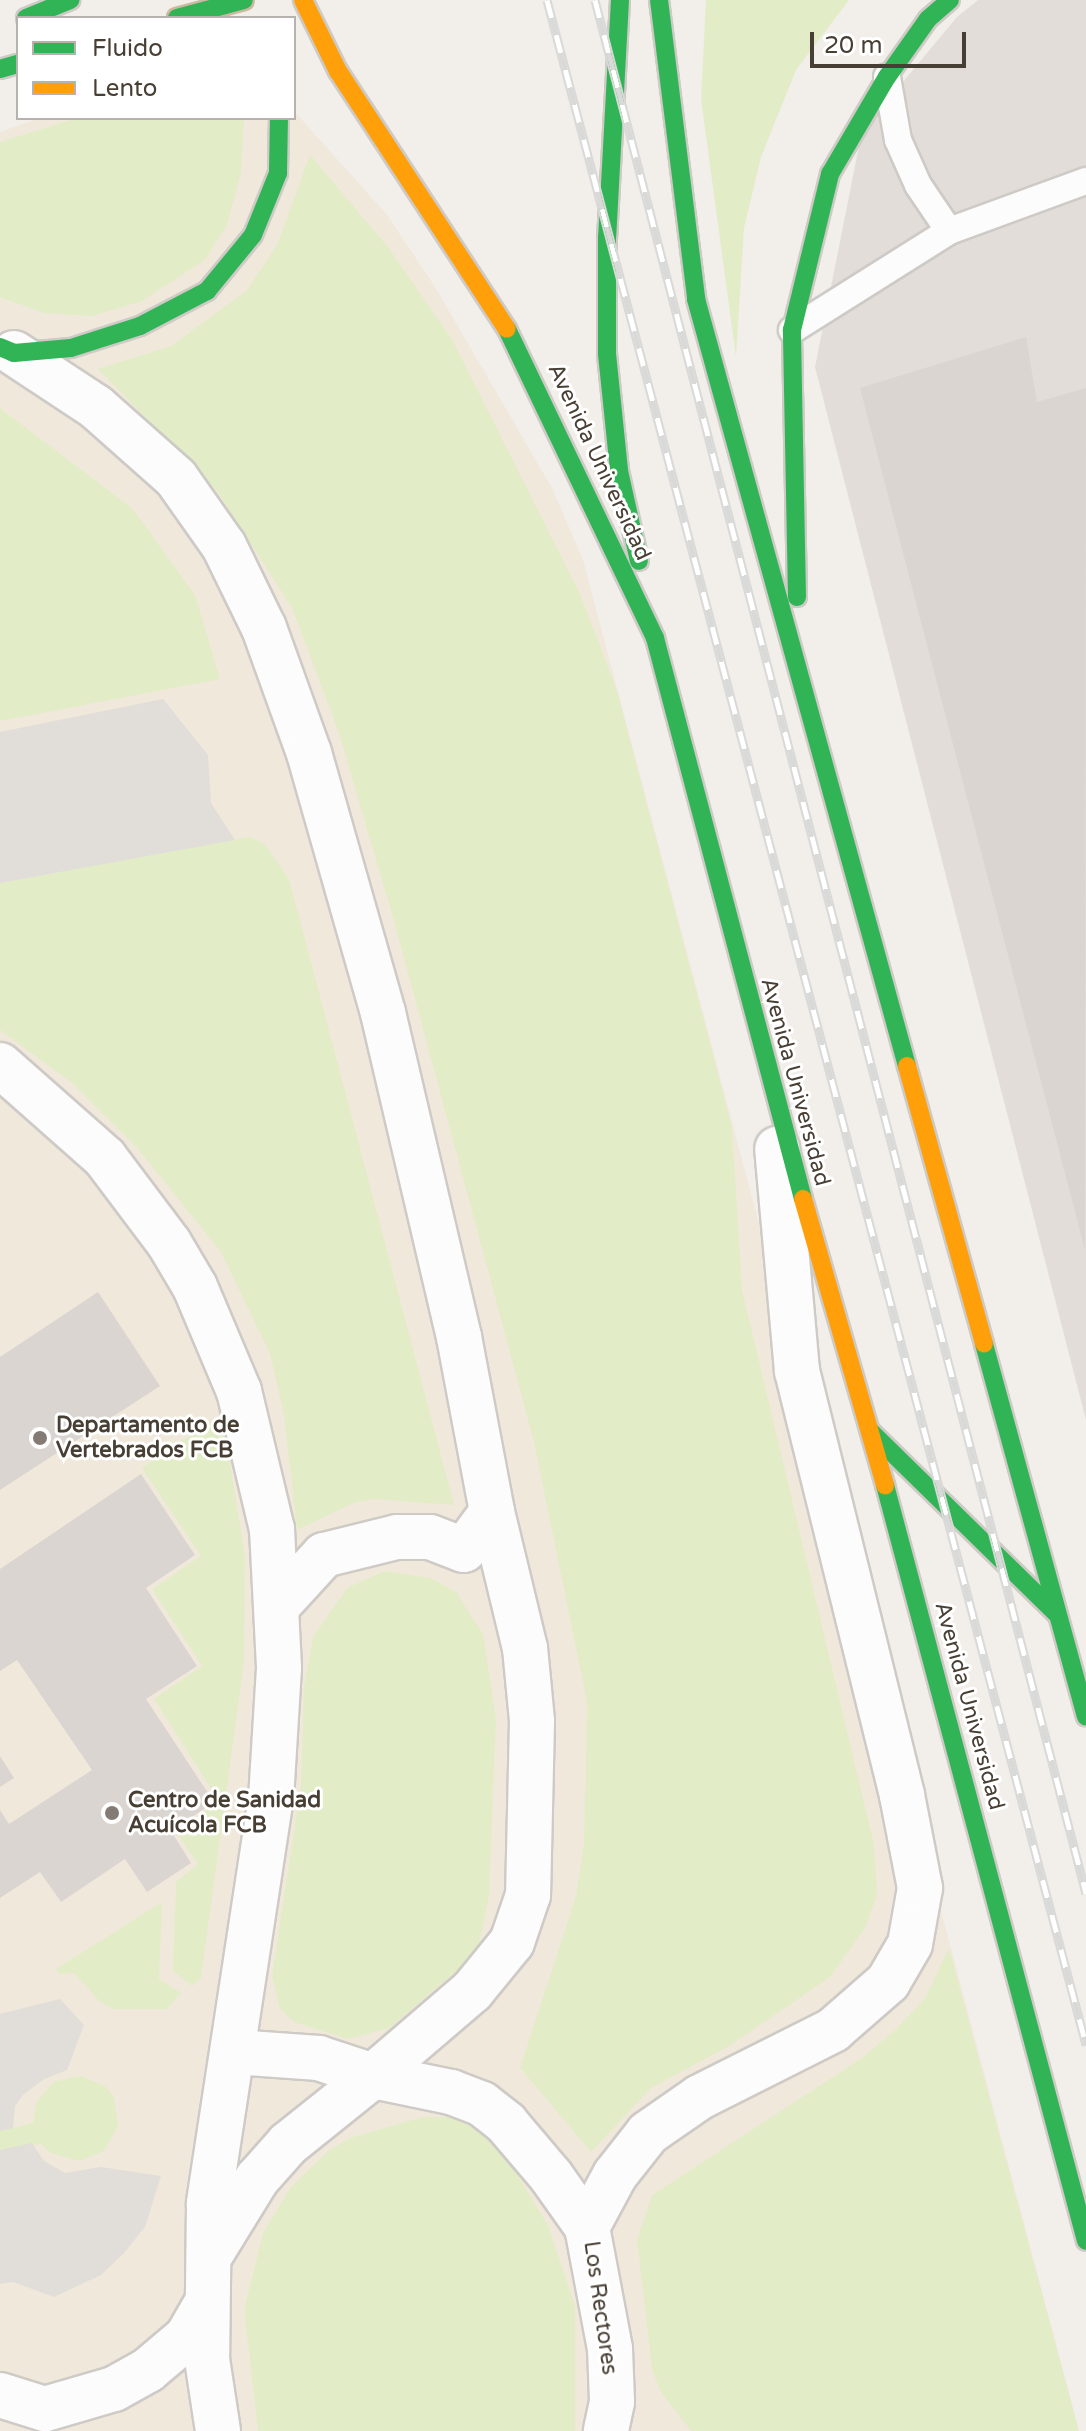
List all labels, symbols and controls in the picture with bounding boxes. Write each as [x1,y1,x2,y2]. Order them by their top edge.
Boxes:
legend [16,16,296,120]
scale bar [814,16,970,66]
text: 20 m [824,31,882,60]
text: Fluido [92,34,163,63]
text: Lento [92,74,157,103]
street label: Avenida Universidad [542,359,656,565]
street label: Avenida Universidad [755,975,835,1189]
place label: Departamento de Vertebrados FCB [56,1412,239,1464]
marker: Departamento de Vertebrados FCB [31,1429,49,1447]
street label: Avenida Universidad [929,1599,1009,1813]
place label: Centro de Sanidad Acuícola FCB [128,1787,321,1838]
marker: Centro de Sanidad Acuícola FCB [103,1804,121,1822]
street label: Los Rectores [578,2239,622,2377]

